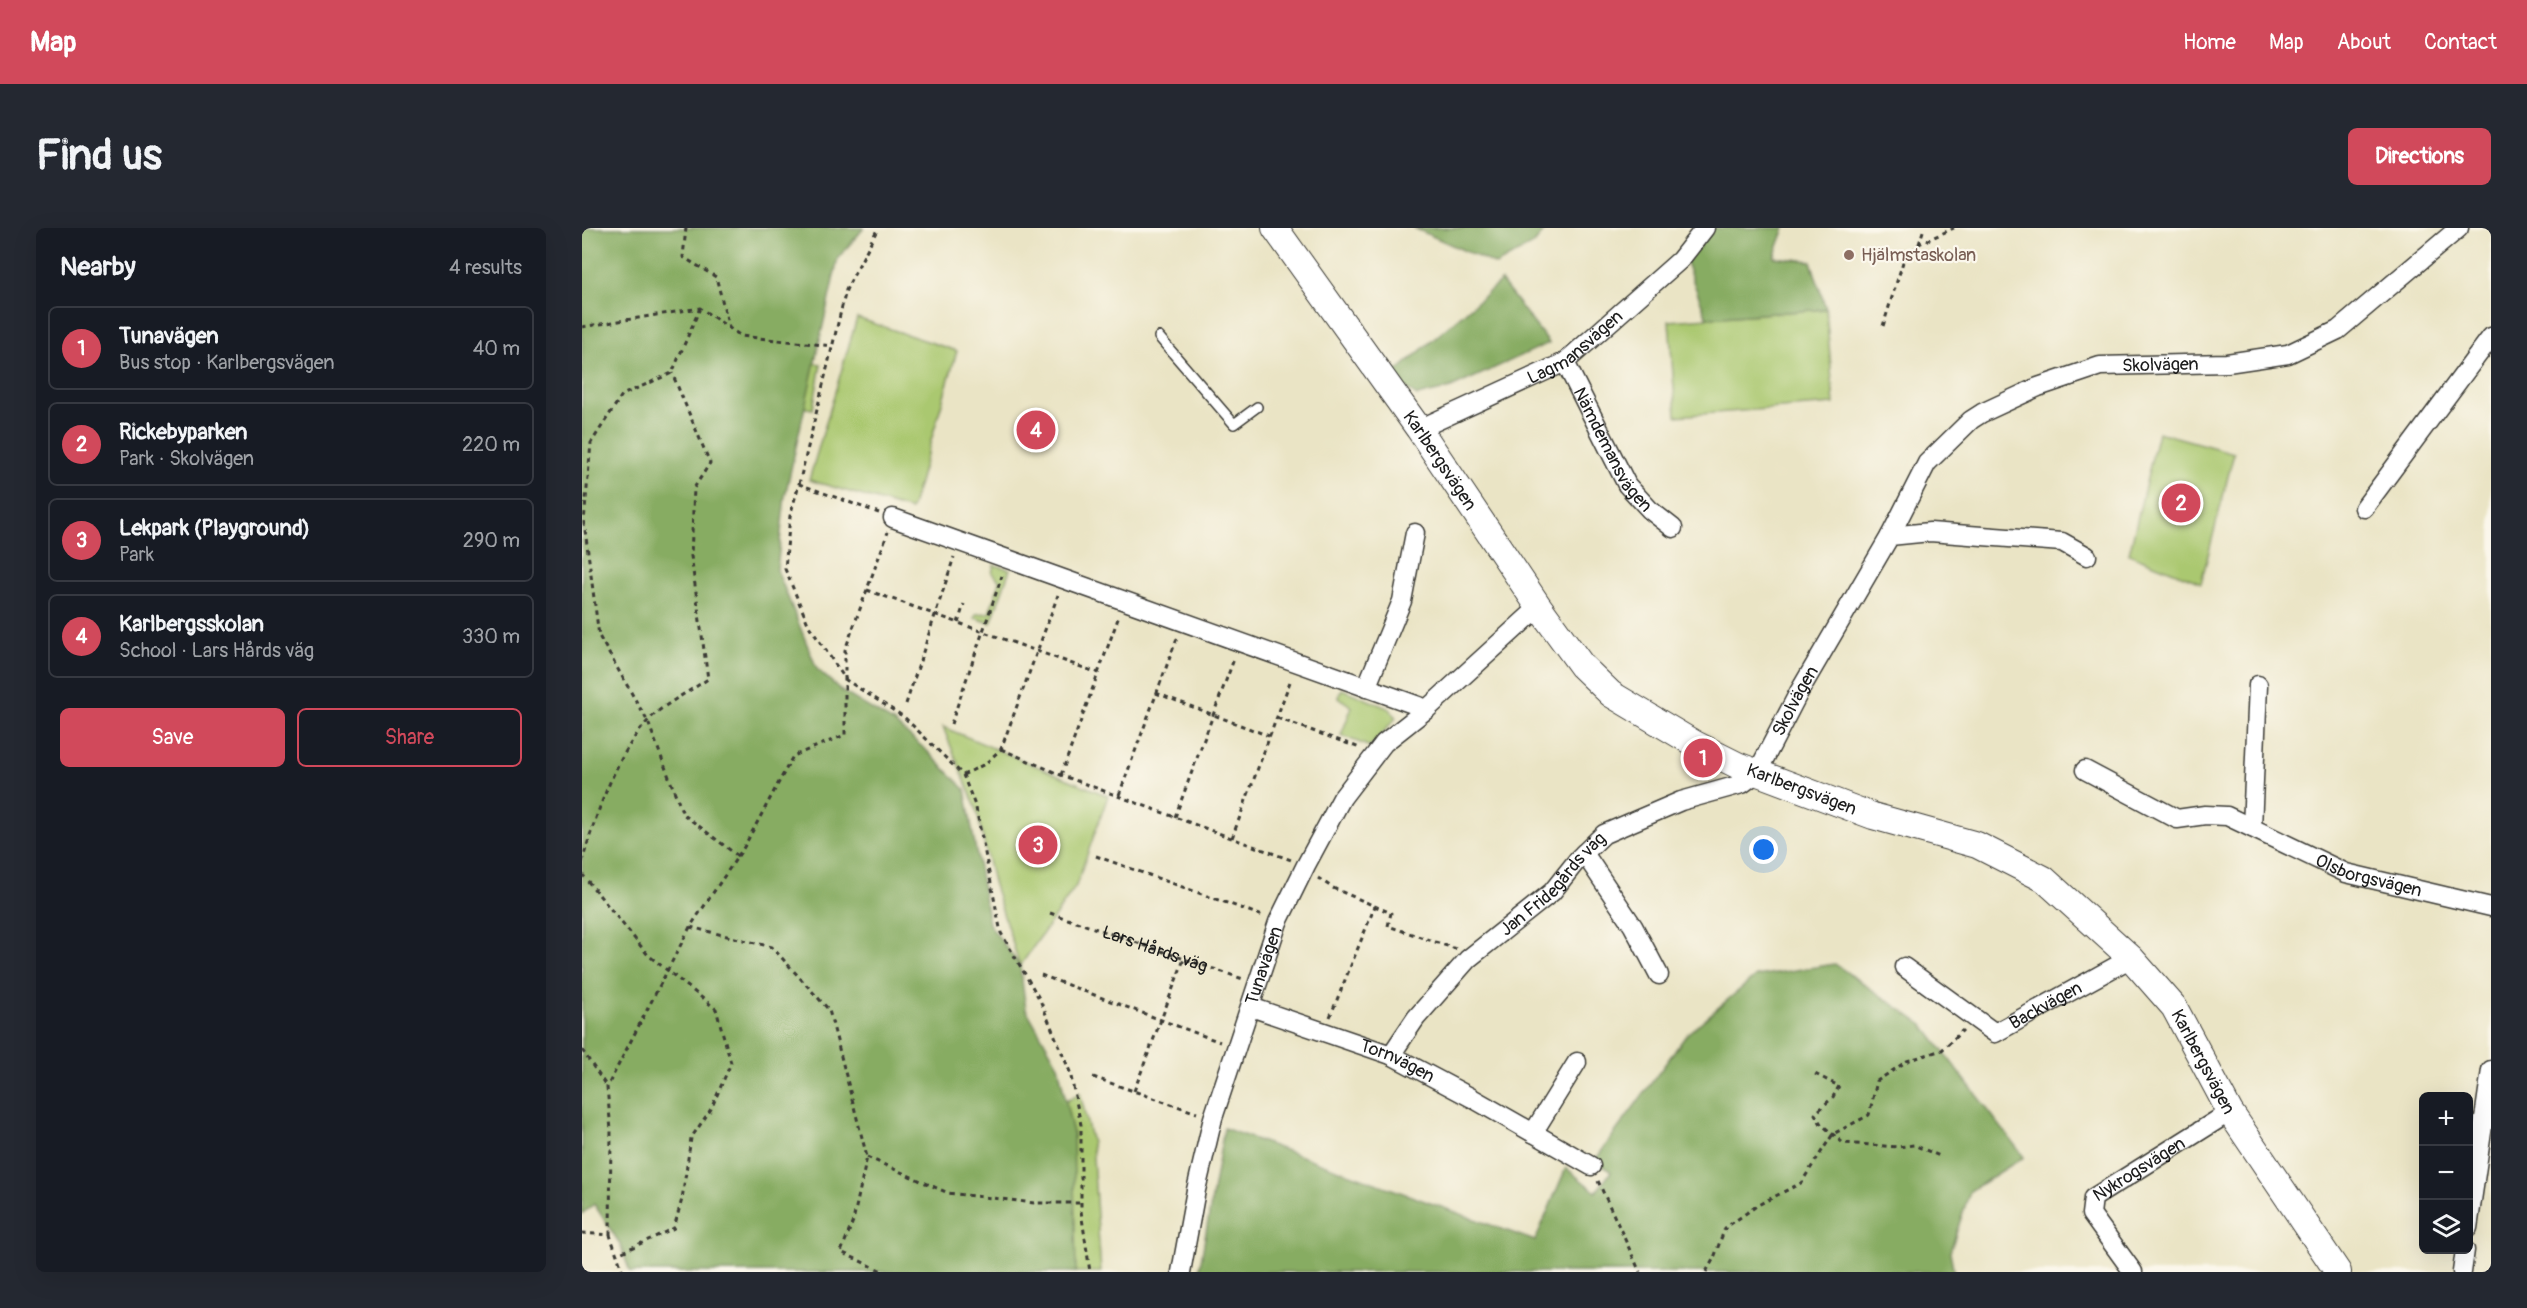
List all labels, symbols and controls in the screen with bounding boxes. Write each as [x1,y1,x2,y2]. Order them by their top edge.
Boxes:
text: Map [30,25,76,60]
text: Home [2183,29,2236,56]
text: Map [2269,29,2304,56]
text: About [2337,29,2391,56]
text: Contact [2424,29,2497,56]
button: Directions [2348,128,2491,185]
text: Find us [36,130,162,182]
place label: Hjälmstaskolan [1861,244,1976,267]
marker: Hjälmstaskolan [1842,248,1856,262]
text: Nearby [60,251,136,283]
text: 4 results [449,255,522,280]
street label: Lagmansvägen [1523,305,1627,389]
text: Tunavägen [119,322,219,350]
text: 1 [78,336,85,361]
text: 40 m [473,336,520,361]
text: Bus stop · Karlbergsvägen [119,350,335,375]
street label: Skolvägen [2122,352,2199,377]
street label: Nämdemansvägen [1568,383,1658,517]
street label: Karlbergsvägen [1398,406,1482,515]
pin: 4 [1016,408,1056,452]
text: Rickebyparken [119,418,248,446]
text: 2 [76,432,87,457]
text: 220 m [462,432,520,457]
text: Park · Skolvägen [119,446,254,471]
pin: 2 [2162,480,2200,526]
text: Lekpark (Playground) [119,514,310,542]
text: 3 [76,528,87,553]
text: 290 m [463,528,520,553]
text: Park [119,542,154,567]
text: Karlbergsskolan [119,610,264,638]
text: 4 [76,624,87,649]
text: 330 m [462,624,520,649]
text: School · Lars Hårds väg [119,638,314,663]
street label: Skolvägen [1767,662,1823,740]
button: Save [60,708,285,767]
button: Share [297,708,522,767]
pin: 1 [1684,736,1722,780]
street label: Karlbergsvägen [1743,758,1860,820]
pin: 3 [1018,822,1058,868]
street label: Jan Fridegårds väg [1495,827,1611,941]
your location [1749,835,1778,864]
street label: Olsborgsvägen [2312,849,2424,902]
street label: Lars Hårds väg [1099,920,1211,978]
street label: Tunavägen [1240,923,1287,1008]
street label: Backvägen [2005,976,2086,1035]
street label: Karlbergsvägen [2166,1005,2241,1118]
street label: Tornvägen [1357,1034,1439,1088]
map controls [2419,1092,2473,1254]
button: + [2419,1092,2473,1146]
street label: Nykrogsvägen [2089,1132,2189,1207]
button: − [2419,1146,2473,1200]
button: layers [2419,1200,2473,1254]

